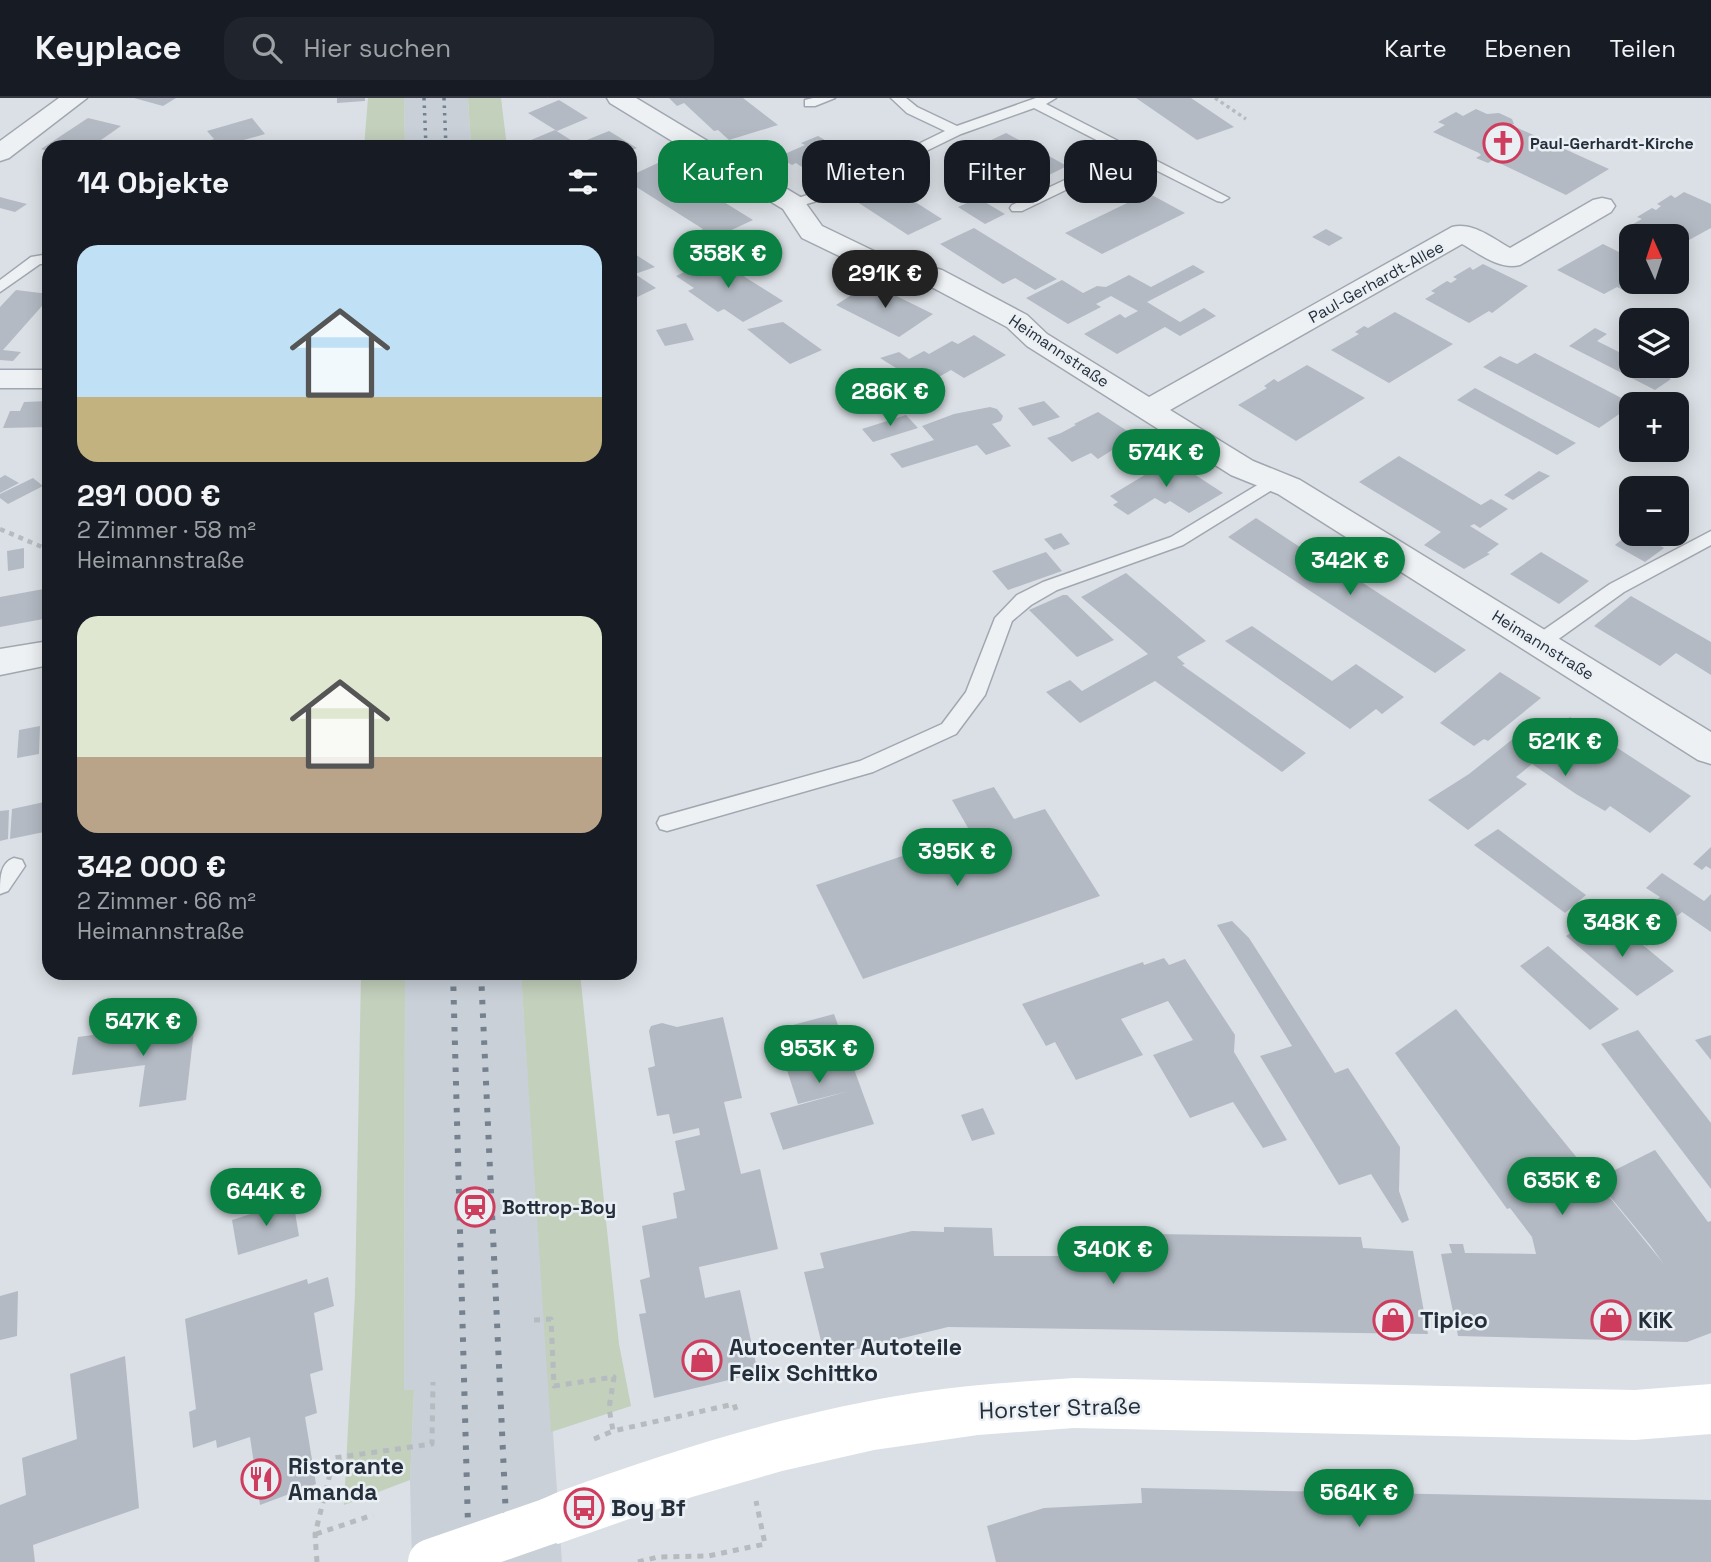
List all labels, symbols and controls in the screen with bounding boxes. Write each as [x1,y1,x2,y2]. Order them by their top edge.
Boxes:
search box [224,17,714,80]
text: Keyplace [35,27,182,69]
icon: search [248,29,286,67]
text: Hier suchen [304,31,451,65]
text: Karte [1384,33,1447,64]
text: Ebenen [1485,33,1571,64]
text: Teilen [1609,33,1676,64]
church icon: Paul-Gerhardt-Kirche [1482,122,1524,164]
place label: Paul-Gerhardt-Kirche [1530,133,1694,154]
chip: Kaufen [658,140,788,203]
chip: Mieten [802,140,930,203]
chip: Filter [944,140,1050,203]
chip: Neu [1064,140,1157,203]
text: 14 Objekte [77,163,229,202]
icon: filters [564,163,602,201]
north arrow [1619,224,1689,294]
map controls [1619,224,1689,546]
pin: 358K € [671,230,785,290]
street label: Paul-Gerhardt-Allee [1305,236,1447,328]
text: 358K € [689,238,767,268]
pin: 291K € [828,250,942,310]
text: 291K € [848,258,922,288]
icon: home [277,290,403,416]
button: layers [1619,308,1689,378]
street label: Heimannstraße [1005,310,1113,392]
pin: 286K € [833,368,947,428]
text: 286K € [851,376,929,406]
button: + [1619,392,1689,462]
pin: 574K € [1109,430,1223,489]
text: 574K € [1128,437,1204,467]
text: 291 000 € [77,476,221,515]
button: − [1619,476,1689,546]
text: 2 Zimmer · 58 m² [77,515,256,545]
pin: 342K € [1293,538,1407,597]
text: Heimannstraße [77,545,245,575]
text: 342K € [1311,545,1389,575]
street label: Heimannstraße [1488,605,1598,685]
icon: home [277,661,403,787]
pin: 521K € [1508,718,1622,778]
text: 521K € [1528,726,1602,756]
pin: 395K € [900,828,1014,888]
text: 395K € [918,836,996,866]
text: 342 000 € [77,847,226,886]
text: 2 Zimmer · 66 m² [77,886,256,916]
pin: 348K € [1565,900,1679,959]
text: 348K € [1583,907,1661,937]
text: Heimannstraße [77,916,245,946]
pin: 547K € [86,998,200,1058]
text: 547K € [105,1006,181,1036]
pin: 953K € [762,1026,876,1085]
text: 953K € [780,1033,858,1063]
pin: 635K € [1505,1158,1619,1217]
text: 635K € [1523,1165,1601,1195]
pin: 644K € [209,1168,323,1228]
text: 644K € [226,1176,306,1206]
station icon: Bottrop-Boy [454,1186,496,1228]
place label: Bottrop-Boy [502,1195,616,1220]
pin: 340K € [1056,1226,1170,1286]
text: 340K € [1073,1234,1153,1264]
shop icon: Tipico [1372,1299,1414,1341]
shop icon: KiK [1590,1299,1632,1341]
place label: Tipico [1420,1305,1488,1335]
place label: KiK [1638,1305,1674,1335]
place label: Autocenter Autoteile Felix Schittko [729,1332,962,1388]
shop icon: Autocenter Autoteile Felix Schittko [681,1339,723,1381]
street label: Horster Straße [978,1390,1142,1426]
place label: Ristorante Amanda [288,1451,404,1507]
restaurant icon: Ristorante Amanda [240,1458,282,1500]
pin: 564K € [1302,1470,1416,1529]
text: 564K € [1320,1477,1398,1507]
bus stop icon: Boy Bf [563,1487,605,1529]
place label: Boy Bf [611,1493,686,1523]

